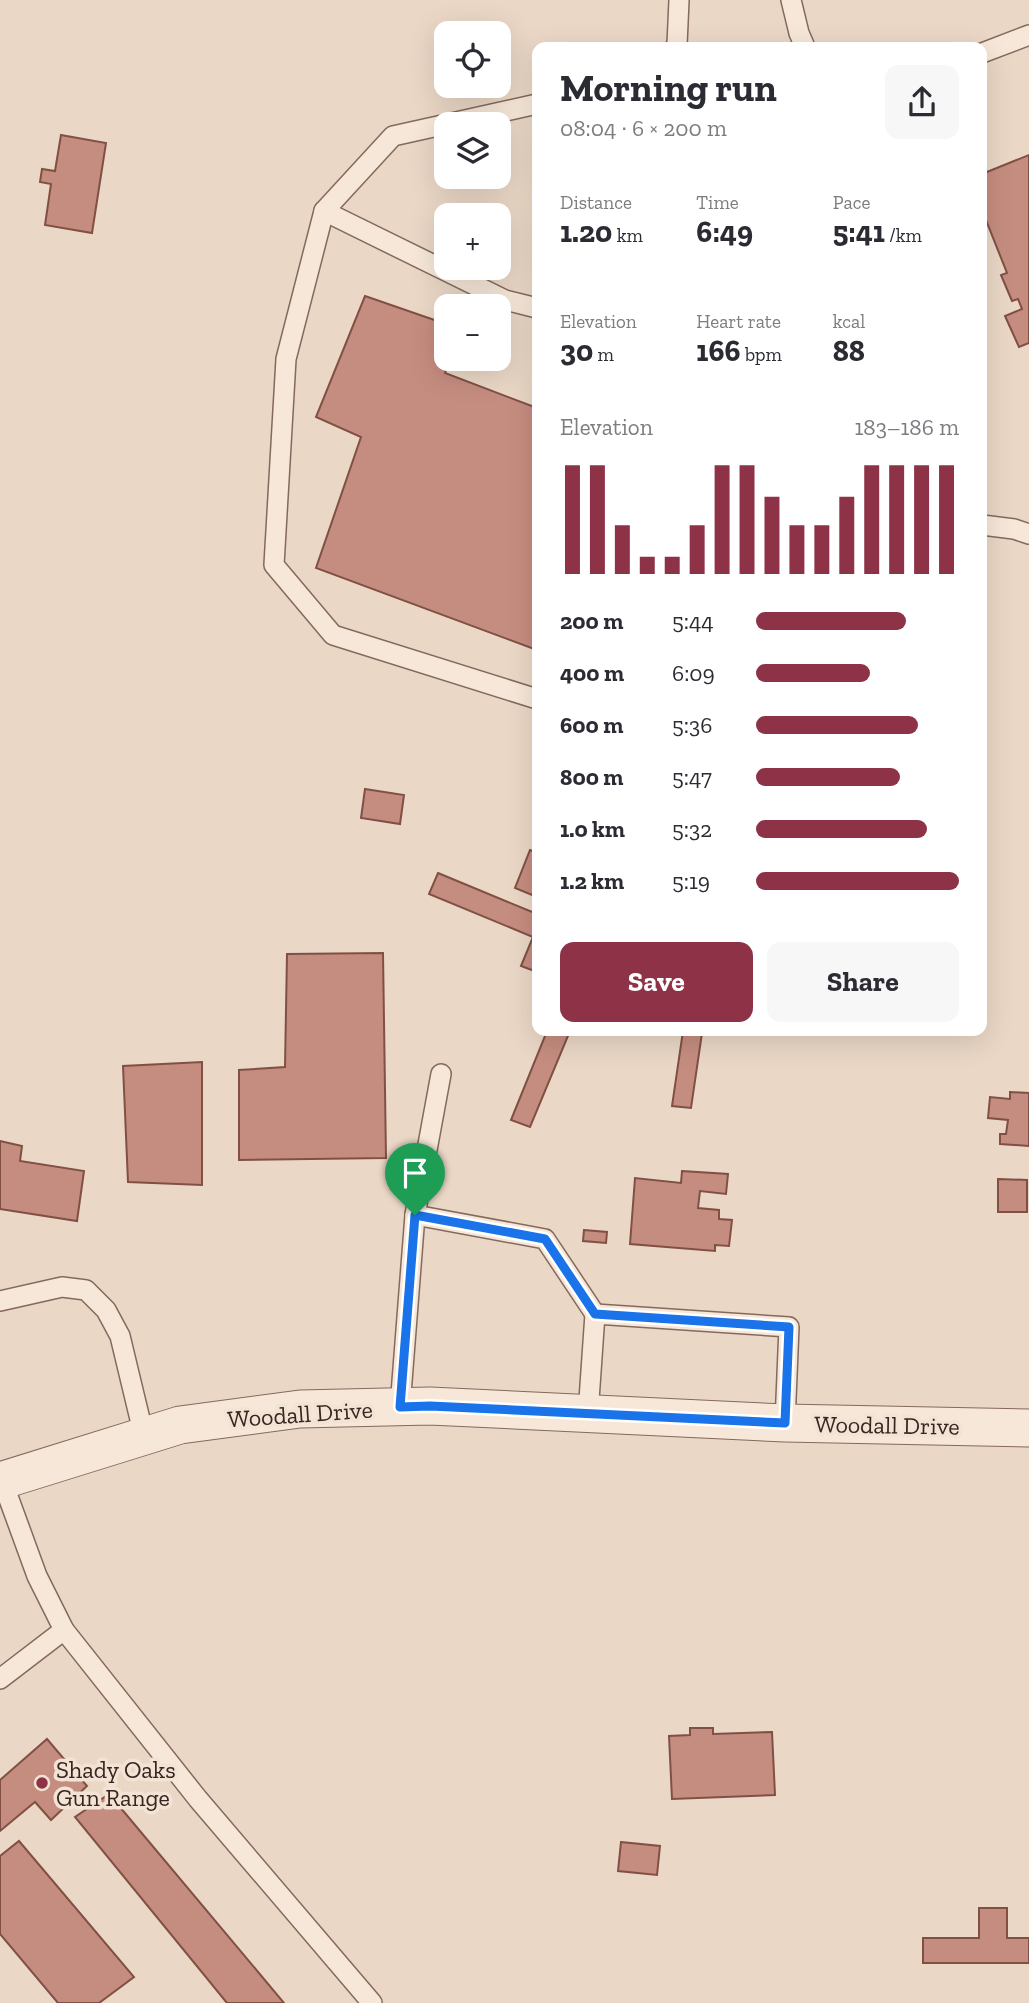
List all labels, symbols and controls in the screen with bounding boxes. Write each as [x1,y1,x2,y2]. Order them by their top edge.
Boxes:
map controls [434,21,511,371]
button: locate [434,21,511,98]
text: Morning run [560,65,777,111]
button: share [885,65,959,139]
button: layers [434,112,511,189]
text: 08:04 · 6 × 200 m [560,114,727,142]
text: Distance [560,191,632,214]
text: Time [696,191,739,214]
text: Pace [833,191,870,214]
button: + [434,203,511,280]
text: 1.20 [560,214,612,250]
text: 6:49 [696,214,753,250]
text: 5:41 [833,214,885,250]
text: km [612,224,643,247]
text: /km [885,224,922,247]
button: − [434,294,511,371]
text: Elevation [560,310,637,333]
text: Heart rate [696,310,781,333]
text: kcal [833,310,865,333]
text: 30 [560,333,593,369]
text: 166 [696,333,741,369]
text: 88 [833,333,865,369]
text: m [593,343,614,366]
text: bpm [741,343,782,366]
text: Elevation [560,413,653,441]
text: 183–186 m [854,413,959,441]
text: 200 m [560,607,623,635]
text: 5:44 [672,607,714,635]
text: 400 m [560,659,624,687]
text: 6:09 [672,659,715,687]
text: 600 m [560,711,623,739]
text: 5:36 [672,711,712,739]
text: 800 m [560,763,623,791]
text: 5:47 [672,763,712,791]
text: 1.0 km [560,815,625,843]
text: 5:32 [672,815,712,843]
text: 1.2 km [560,867,624,895]
text: 5:19 [672,867,710,895]
button: Save [560,942,753,1022]
button: Share [767,942,959,1022]
pin [385,1143,445,1215]
icon: arrive [396,1154,434,1192]
street label: Woodall Drive [226,1394,374,1434]
street label: Woodall Drive [814,1409,960,1441]
place label: Shady Oaks Gun Range [56,1755,176,1812]
marker: Shady Oaks Gun Range [34,1775,50,1791]

